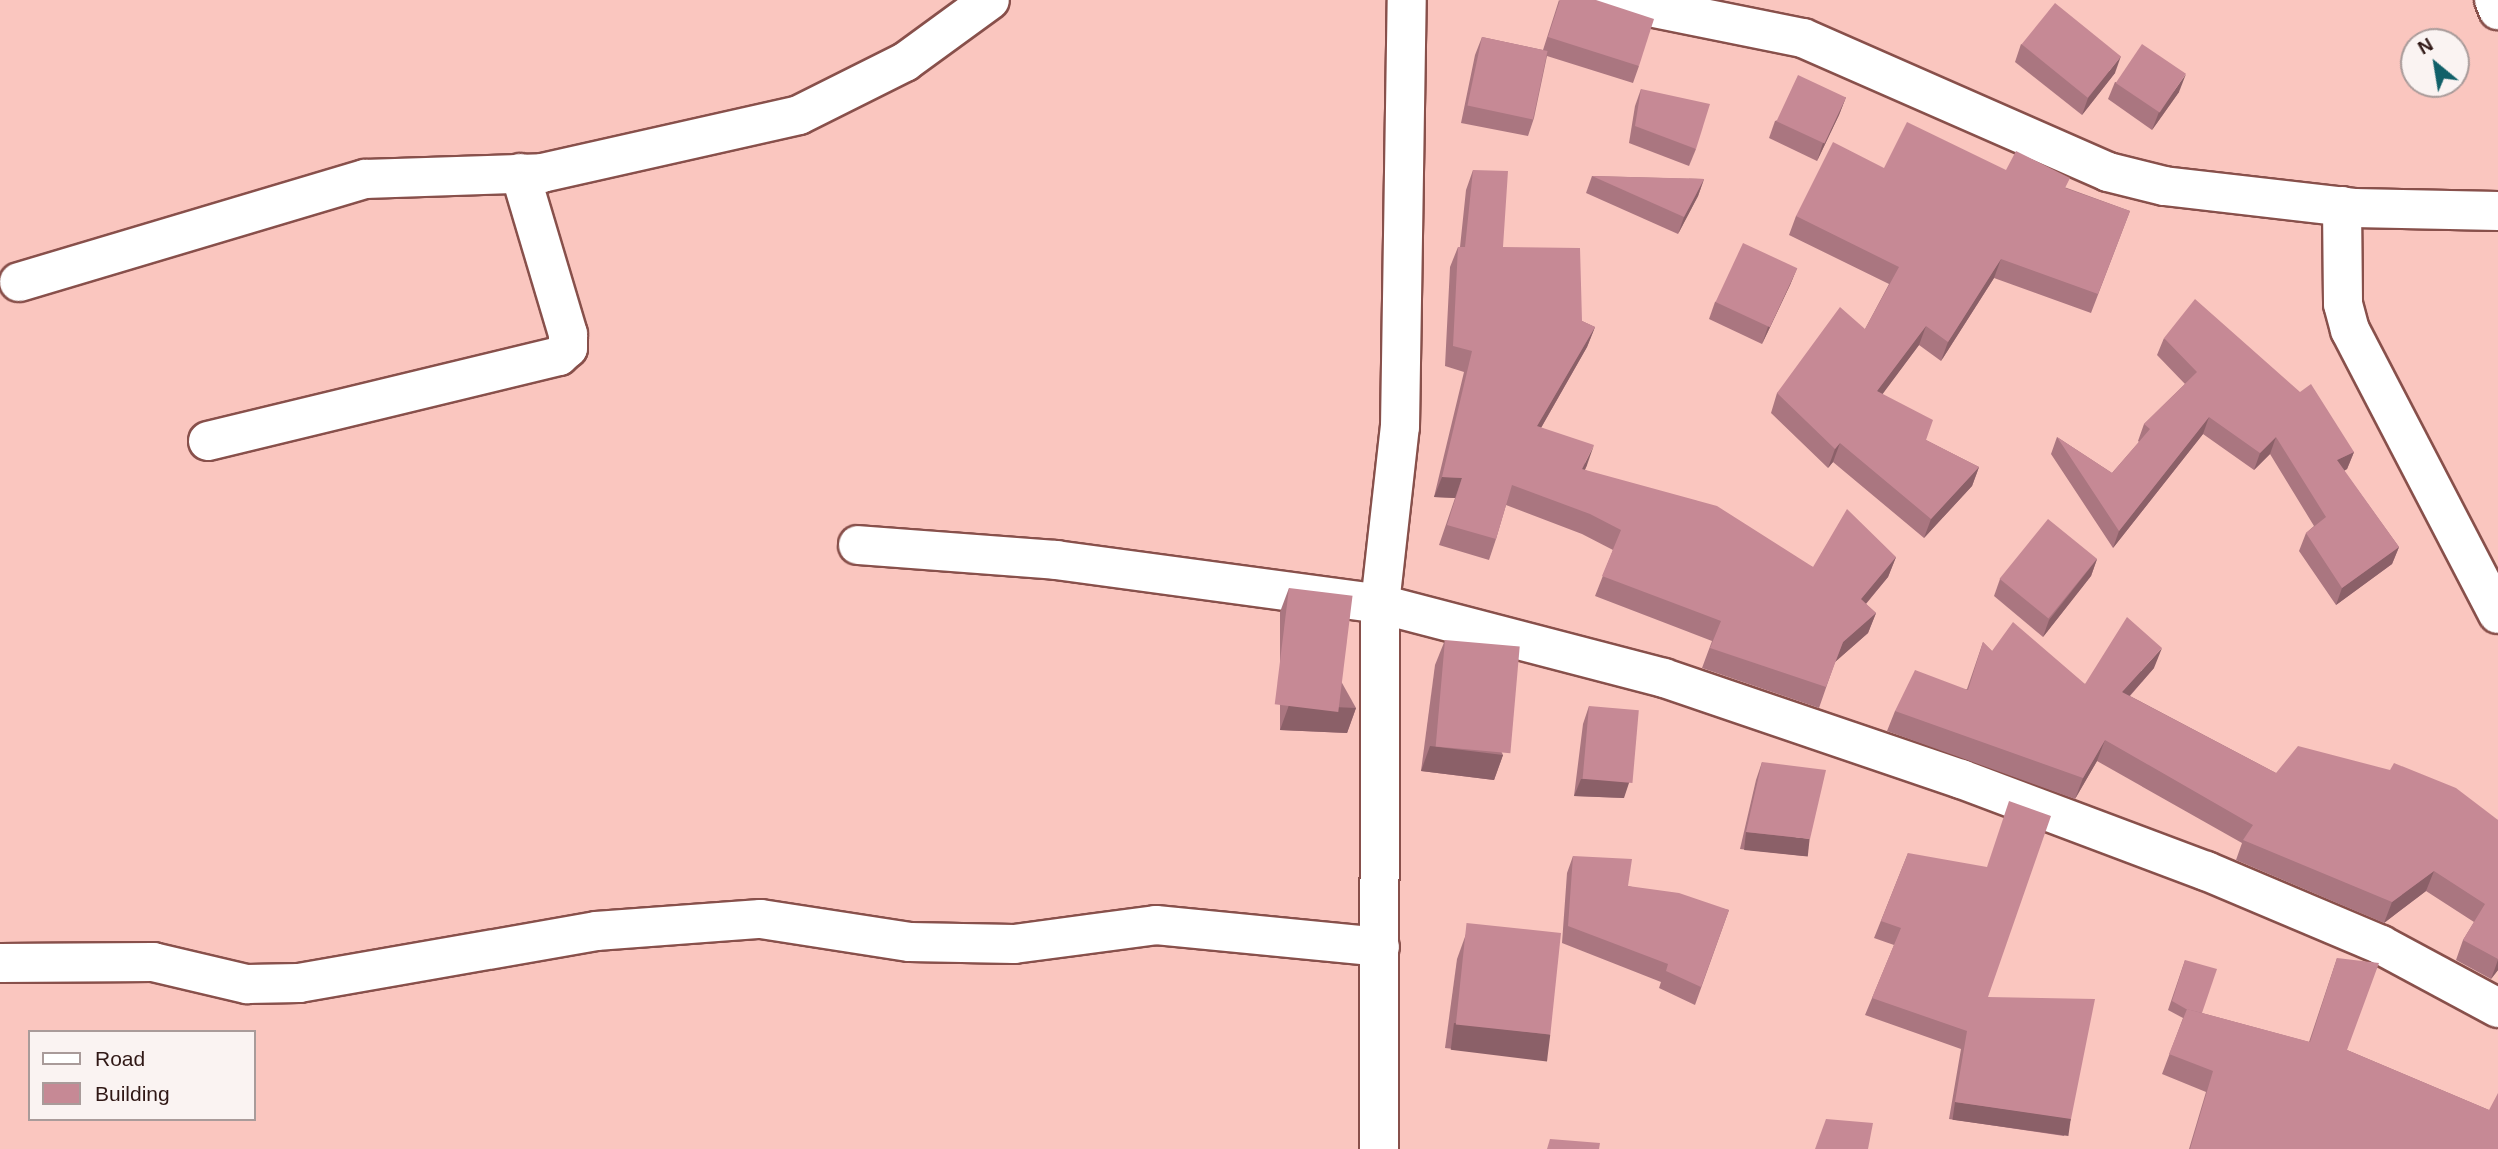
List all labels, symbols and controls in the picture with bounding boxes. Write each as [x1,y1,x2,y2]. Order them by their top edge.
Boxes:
north arrow [2400,28,2470,98]
text: N [2414,34,2436,59]
legend [28,1030,256,1121]
text: Road [95,1047,145,1070]
text: Building [95,1082,170,1105]

